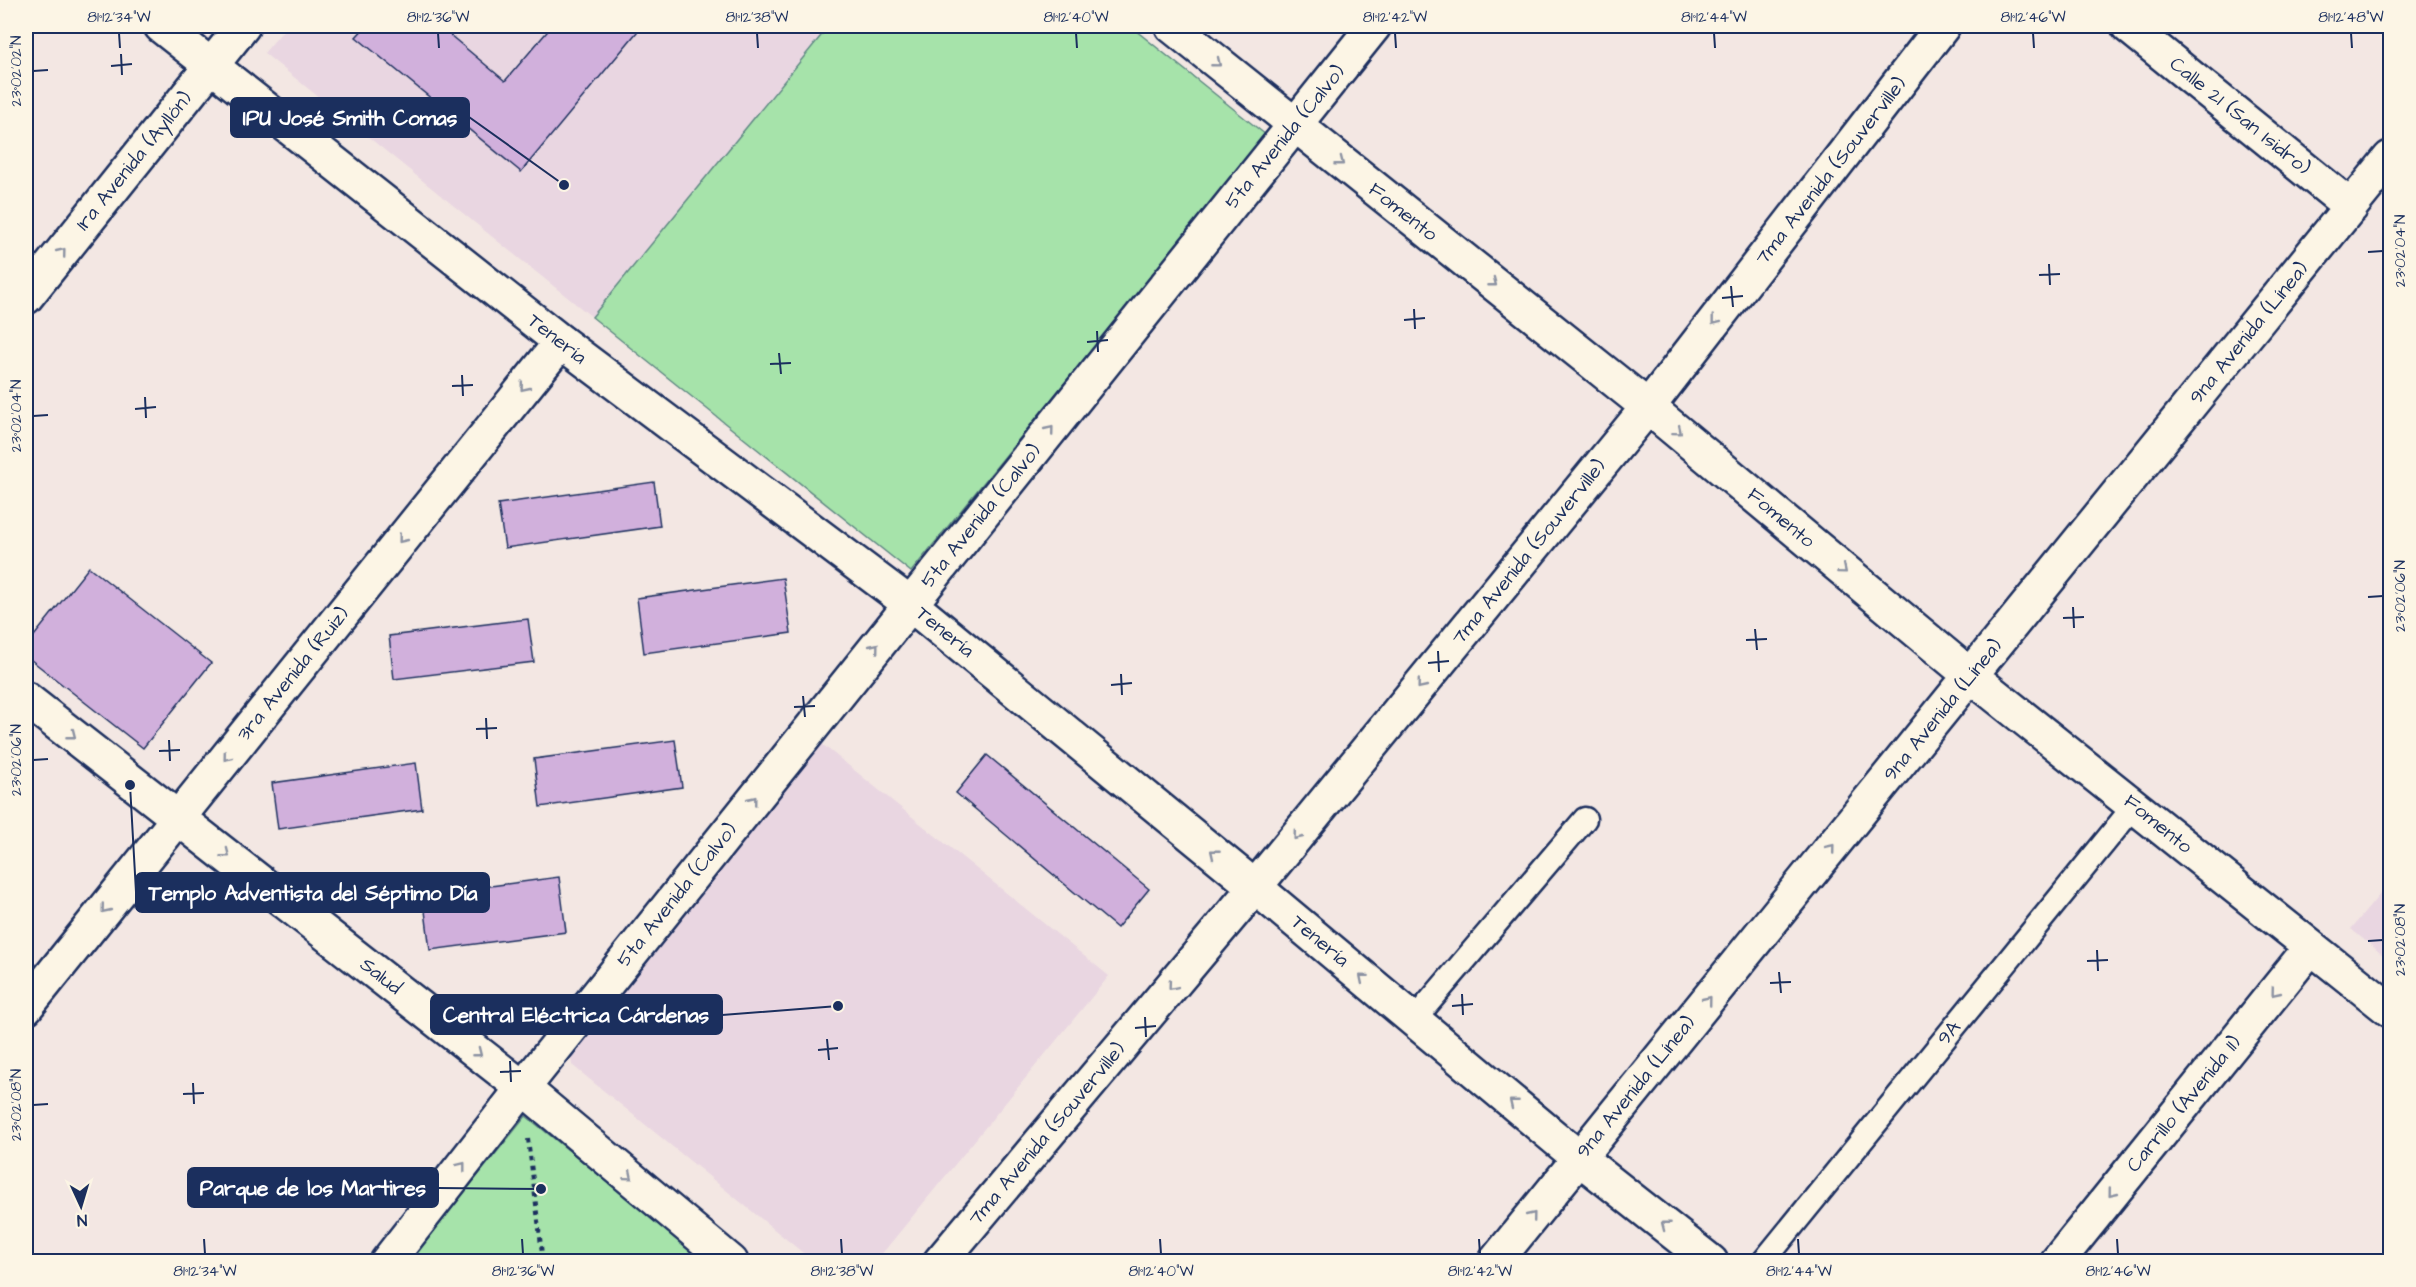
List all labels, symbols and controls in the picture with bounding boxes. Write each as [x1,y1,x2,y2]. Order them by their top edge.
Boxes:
text: 81°12'34"W [87,7,151,28]
text: 81°12'36"W [407,7,469,28]
text: 81°12'38"W [726,7,788,28]
text: 81°12'40"W [1043,7,1109,28]
text: 81°12'42"W [1363,7,1427,28]
text: 81°12'44"W [1681,7,1747,28]
text: 81°12'46"W [2000,7,2066,28]
text: 81°12'48"W [2318,7,2384,28]
text: 23°02'02"N [6,36,27,107]
street label: Calle 21 (San Isidro) [2164,50,2316,182]
one-way arrow [1210,55,1221,66]
street label: 5ta Avenida (Calvo) [1218,59,1352,215]
street label: 7ma Avenida (Souverville) [1749,71,1913,271]
street label: 1ra Avenida (Ayllón) [69,86,200,237]
callout: IPU José Smith Comas [231,98,469,137]
text: IPU José Smith Comas [243,104,458,133]
one-way arrow [1333,155,1344,166]
street label: Fomento [1363,176,1443,248]
text: 23°02'04"N [2390,215,2411,287]
one-way arrow [55,248,66,259]
street label: 9na Avenida (Línea) [2183,256,2315,410]
one-way arrow [1486,276,1497,287]
street label: Tenería [521,307,593,371]
one-way arrow [1711,314,1722,325]
text: 23°02'04"N [6,380,27,452]
one-way arrow [520,381,531,392]
one-way arrow [1671,424,1682,435]
one-way arrow [1043,426,1054,437]
street label: 5ta Avenida (Calvo) [914,438,1048,594]
street label: 7ma Avenida (Souverville) [1445,453,1613,651]
street label: Fomento [1741,481,1821,555]
one-way arrow [398,533,409,544]
text: 23°02'06"N [2390,560,2411,632]
one-way arrow [1837,562,1848,573]
street label: Tenería [910,600,980,664]
street label: 3ra Avenida (Ruiz) [230,601,356,747]
street label: 9na Avenida (Línea) [1877,633,2009,787]
one-way arrow [868,643,879,654]
one-way arrow [1417,678,1428,689]
text: 23°02'06"N [6,724,27,796]
one-way arrow [65,727,76,738]
one-way arrow [223,750,234,761]
street label: Fomento [2118,788,2198,860]
one-way arrow [746,795,757,806]
street label: 5ta Avenida (Calvo) [610,817,744,973]
one-way arrow [1294,829,1305,840]
one-way arrow [1823,844,1834,855]
one-way arrow [219,847,230,858]
one-way arrow [1210,849,1221,860]
callout: Templo Adventista del Séptimo Día [136,873,489,912]
text: Templo Adventista del Séptimo Día [148,879,478,909]
one-way arrow [101,902,112,913]
text: 23°02'08"N [2390,904,2411,976]
street label: Tenería [1285,908,1355,974]
street label: Salud [354,951,408,1001]
one-way arrow [1359,974,1370,985]
one-way arrow [1169,979,1180,990]
one-way arrow [2271,986,2282,997]
callout: Central Eléctrica Cárdenas [431,995,722,1034]
one-way arrow [1700,996,1711,1007]
text: Central Eléctrica Cárdenas [443,1001,710,1030]
street label: 9na Avenida (Línea) [1570,1010,1702,1164]
street label: 9A [1931,1015,1968,1051]
street label: Carrillo (Avenida 11) [2120,1030,2248,1178]
street label: 7ma Avenida (Souverville) [962,1036,1132,1232]
one-way arrow [471,1045,482,1056]
text: 23°02'08"N [6,1069,27,1141]
one-way arrow [1509,1099,1520,1110]
one-way arrow [454,1161,465,1172]
callout: Parque de los Martires [188,1168,438,1207]
one-way arrow [622,1169,633,1180]
text: Parque de los Martires [200,1174,427,1204]
north arrow [51,1176,111,1236]
one-way arrow [2109,1186,2120,1197]
text: N [76,1209,88,1231]
one-way arrow [1524,1212,1535,1223]
one-way arrow [1660,1222,1671,1233]
text: 81°12'34"W [173,1261,237,1282]
text: 81°12'36"W [492,1261,554,1282]
text: 81°12'38"W [811,1261,873,1282]
text: 81°12'40"W [1128,1261,1194,1282]
text: 81°12'42"W [1448,1261,1512,1282]
text: 81°12'44"W [1766,1261,1832,1282]
text: 81°12'46"W [2085,1261,2151,1282]

